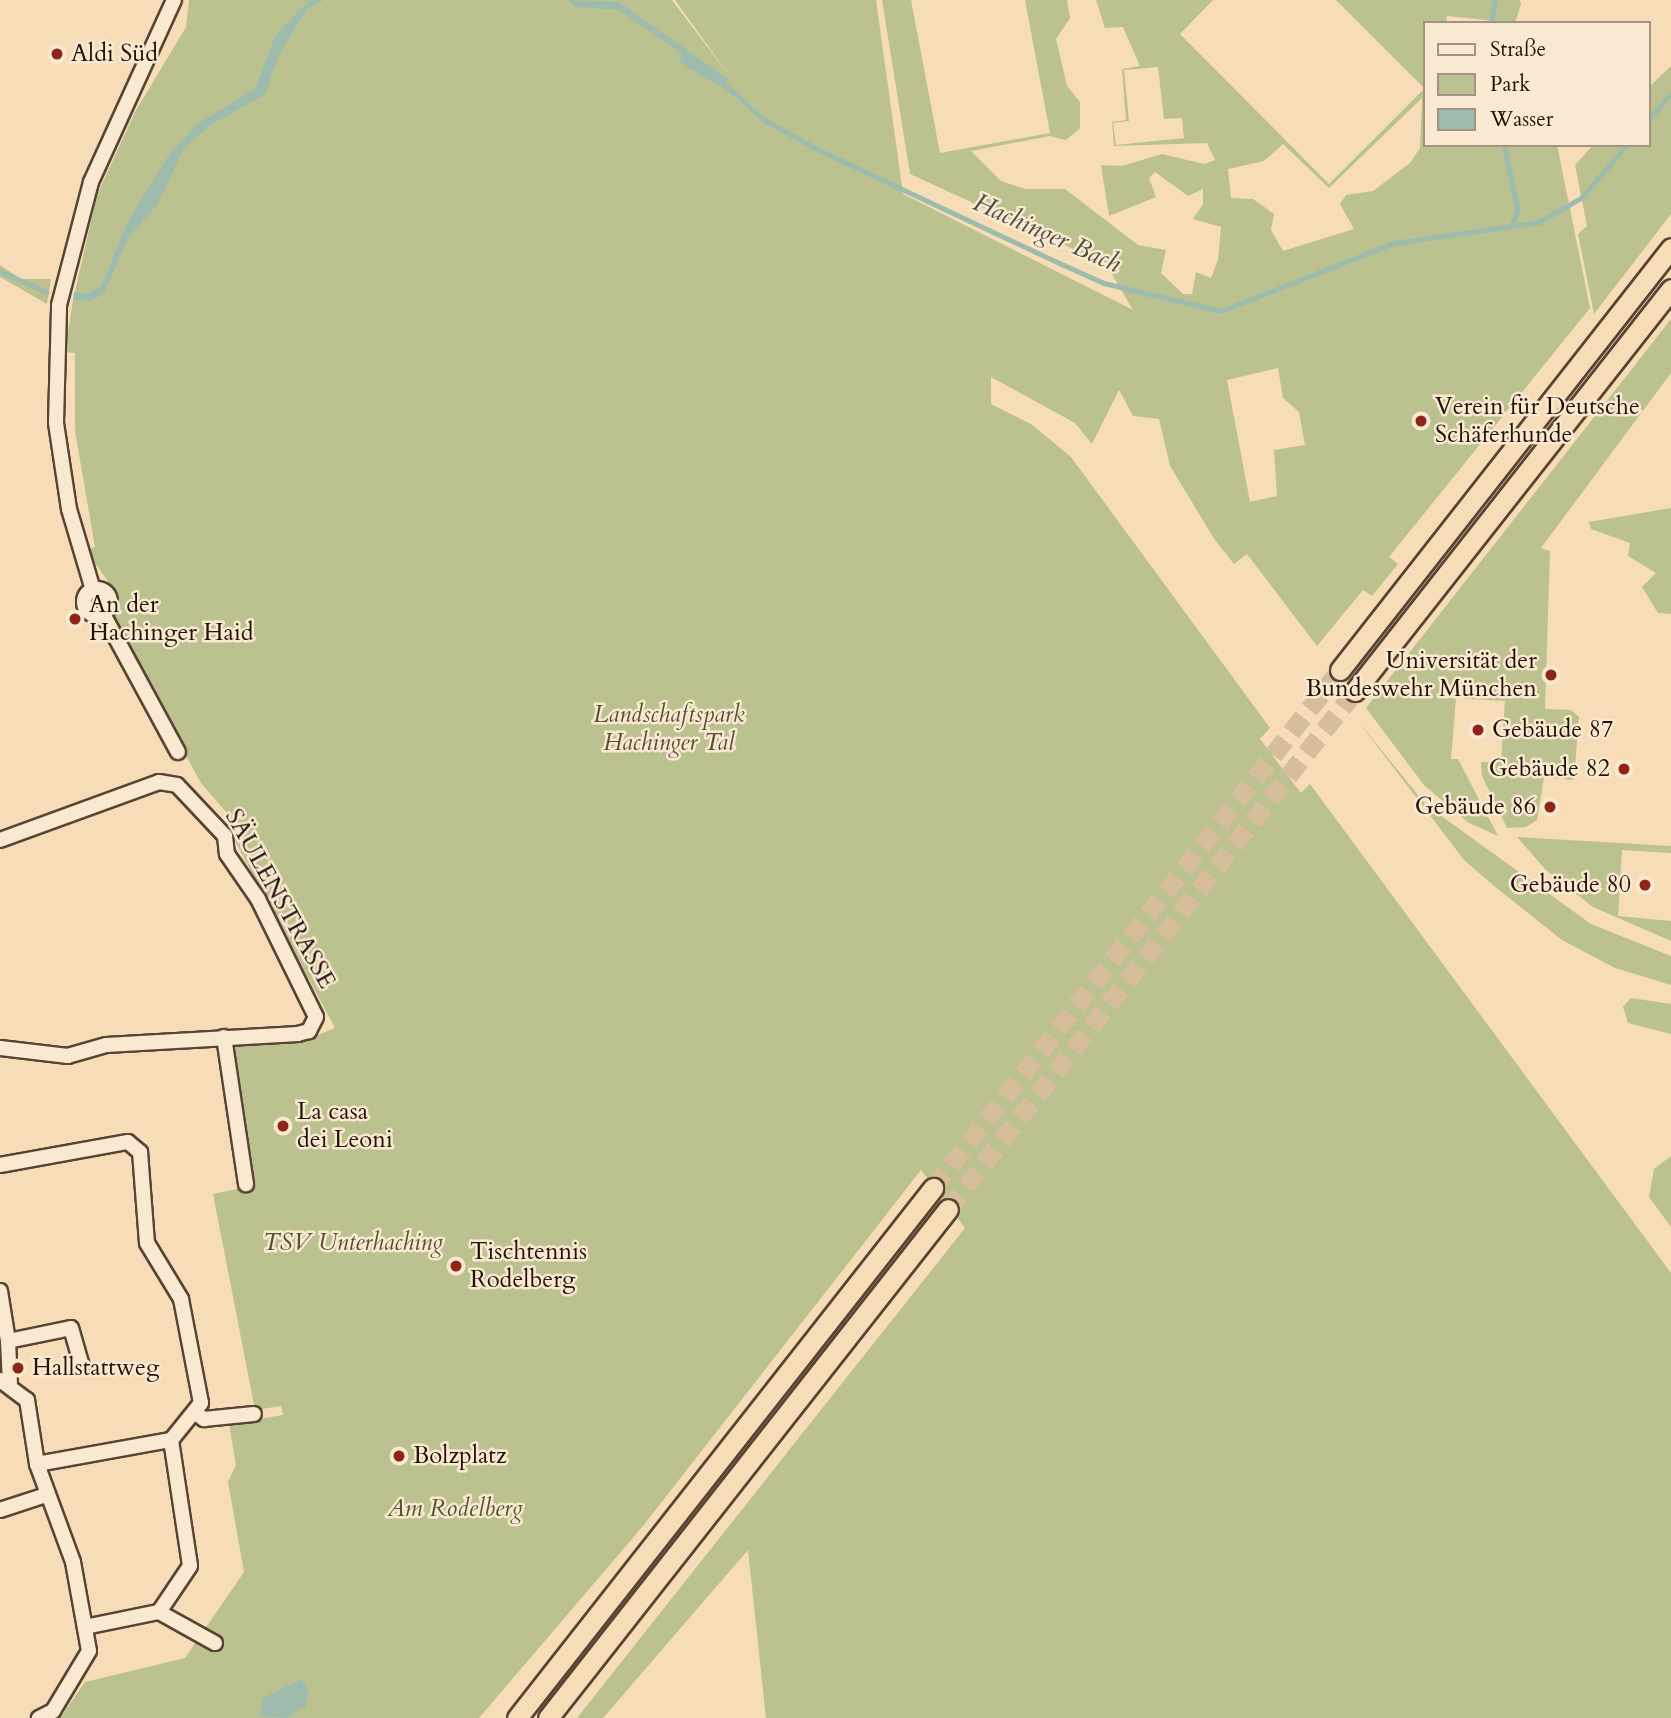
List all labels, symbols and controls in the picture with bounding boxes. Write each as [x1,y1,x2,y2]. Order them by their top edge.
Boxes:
legend [1422,21,1650,147]
text: Straße [1490,35,1546,64]
place label: Aldi Süd [71,40,158,68]
marker: Aldi Süd [49,46,65,62]
text: Park [1490,70,1530,99]
text: Wasser [1490,105,1554,134]
water label: Hachinger Bach [968,187,1126,279]
place label: Verein für Deutsche Schäferhunde [1435,393,1640,449]
marker: Verein für Deutsche Schäferhunde [1413,413,1429,429]
place label: An der Hachinger Haid [89,591,253,647]
marker: An der Hachinger Haid [67,611,83,627]
place label: Universität der Bundeswehr München [1306,647,1537,703]
marker: Universität der Bundeswehr München [1543,667,1559,683]
park label: Landschaftspark Hachinger Tal [593,701,745,757]
place label: Gebäude 87 [1492,716,1613,744]
marker: Gebäude 87 [1470,722,1486,738]
place label: Gebäude 82 [1489,755,1610,783]
marker: Gebäude 82 [1616,761,1632,777]
place label: Gebäude 86 [1415,793,1536,821]
marker: Gebäude 86 [1542,799,1558,815]
street label: SÄULENSTRASSE [219,804,341,994]
place label: Gebäude 80 [1510,871,1631,899]
marker: Gebäude 80 [1637,877,1653,893]
place label: La casa dei Leoni [297,1098,393,1154]
marker: La casa dei Leoni [275,1118,291,1134]
park label: TSV Unterhaching [263,1229,443,1257]
place label: Tischtennis Rodelberg [470,1238,587,1294]
marker: Tischtennis Rodelberg [448,1258,464,1274]
place label: Hallstattweg [32,1354,159,1382]
marker: Hallstattweg [10,1360,26,1376]
place label: Bolzplatz [413,1442,507,1470]
marker: Bolzplatz [391,1448,407,1464]
park label: Am Rodelberg [387,1495,523,1523]

